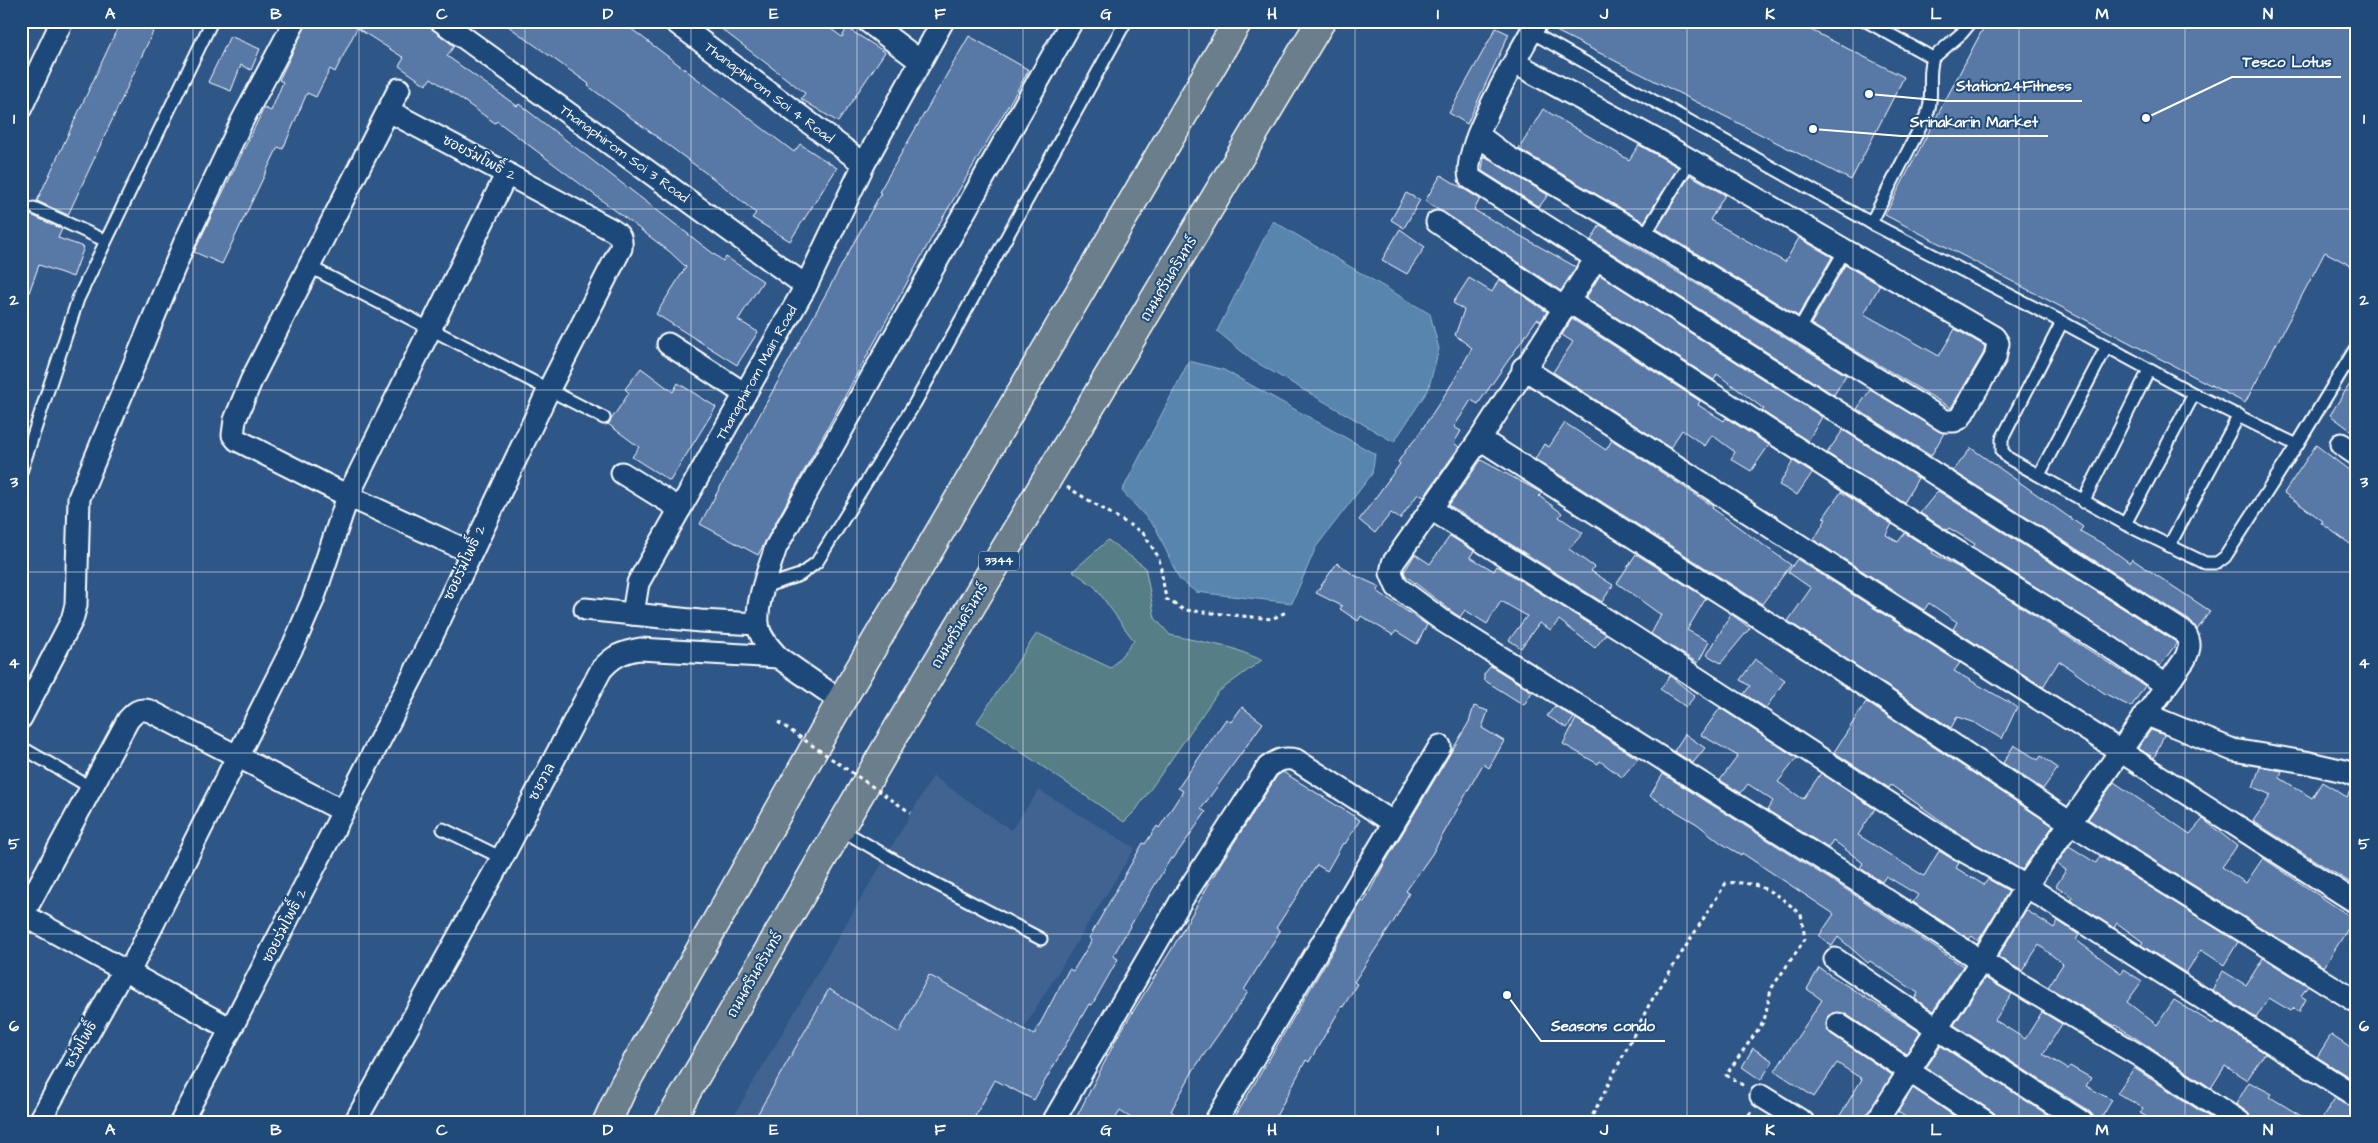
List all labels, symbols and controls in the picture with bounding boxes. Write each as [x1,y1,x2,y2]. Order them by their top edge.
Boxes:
text: A [105,3,116,25]
text: B [270,3,282,25]
text: C [436,3,448,25]
text: D [603,3,614,25]
text: E [769,3,779,25]
text: F [934,3,946,25]
text: G [1100,3,1112,25]
text: H [1267,3,1277,25]
text: I [1437,3,1439,25]
text: J [1599,3,1609,25]
text: K [1765,3,1775,25]
text: L [1930,3,1942,25]
text: M [2095,3,2109,25]
text: N [2263,3,2273,25]
street label: Thanaphirom Soi 4 Road [700,38,838,148]
callout: Tesco Lotus [2232,47,2341,77]
text: Tesco Lotus [2242,52,2332,73]
callout: Station24Fitness [1946,71,2082,101]
text: Station24Fitness [1955,76,2072,97]
street label: Thanaphirom Soi 3 Road [555,100,693,208]
callout: Srinakarin Market [1901,106,2048,136]
text: 1 [13,108,16,130]
text: 1 [2363,108,2366,130]
text: Srinakarin Market [1909,112,2039,133]
street label: ซอยร่มโพธิ์ 2 [439,128,521,186]
street label: ถนนศรีนครินทร์ [1136,232,1203,325]
text: 2 [8,289,19,311]
text: 2 [2358,289,2369,311]
street label: Thanaphirom Main Road [712,302,802,444]
text: 3 [9,471,19,493]
text: 3 [2359,471,2369,493]
street label: ซอยร่มโพธิ์ 2 [437,521,491,604]
road number: 3344 [979,552,1019,570]
street label: ถนนศรีนครินทร์ [927,579,994,672]
text: 4 [9,652,20,674]
text: 4 [2359,652,2370,674]
street label: ซ.ชวาล [524,760,560,804]
text: 5 [8,833,20,855]
text: 5 [2358,833,2370,855]
street label: ซอยร่มโพธิ์ 2 [256,884,312,967]
street label: ถนนศรีนครินทร์ [722,928,788,1022]
callout: Seasons condo [1541,1011,1665,1041]
text: 6 [9,1015,19,1037]
text: 6 [2359,1015,2369,1037]
street label: ซ.ร่มโพธิ์ [58,1016,102,1072]
text: Seasons condo [1550,1016,1656,1037]
text: A [105,1119,116,1141]
text: B [270,1119,282,1141]
text: C [436,1119,448,1141]
text: D [603,1119,614,1141]
text: E [769,1119,779,1141]
text: F [934,1119,946,1141]
text: G [1100,1119,1112,1141]
text: H [1267,1119,1277,1141]
text: I [1437,1119,1439,1141]
text: J [1599,1119,1609,1141]
text: K [1765,1119,1775,1141]
text: L [1930,1119,1942,1141]
text: M [2095,1119,2109,1141]
text: N [2263,1119,2273,1141]

